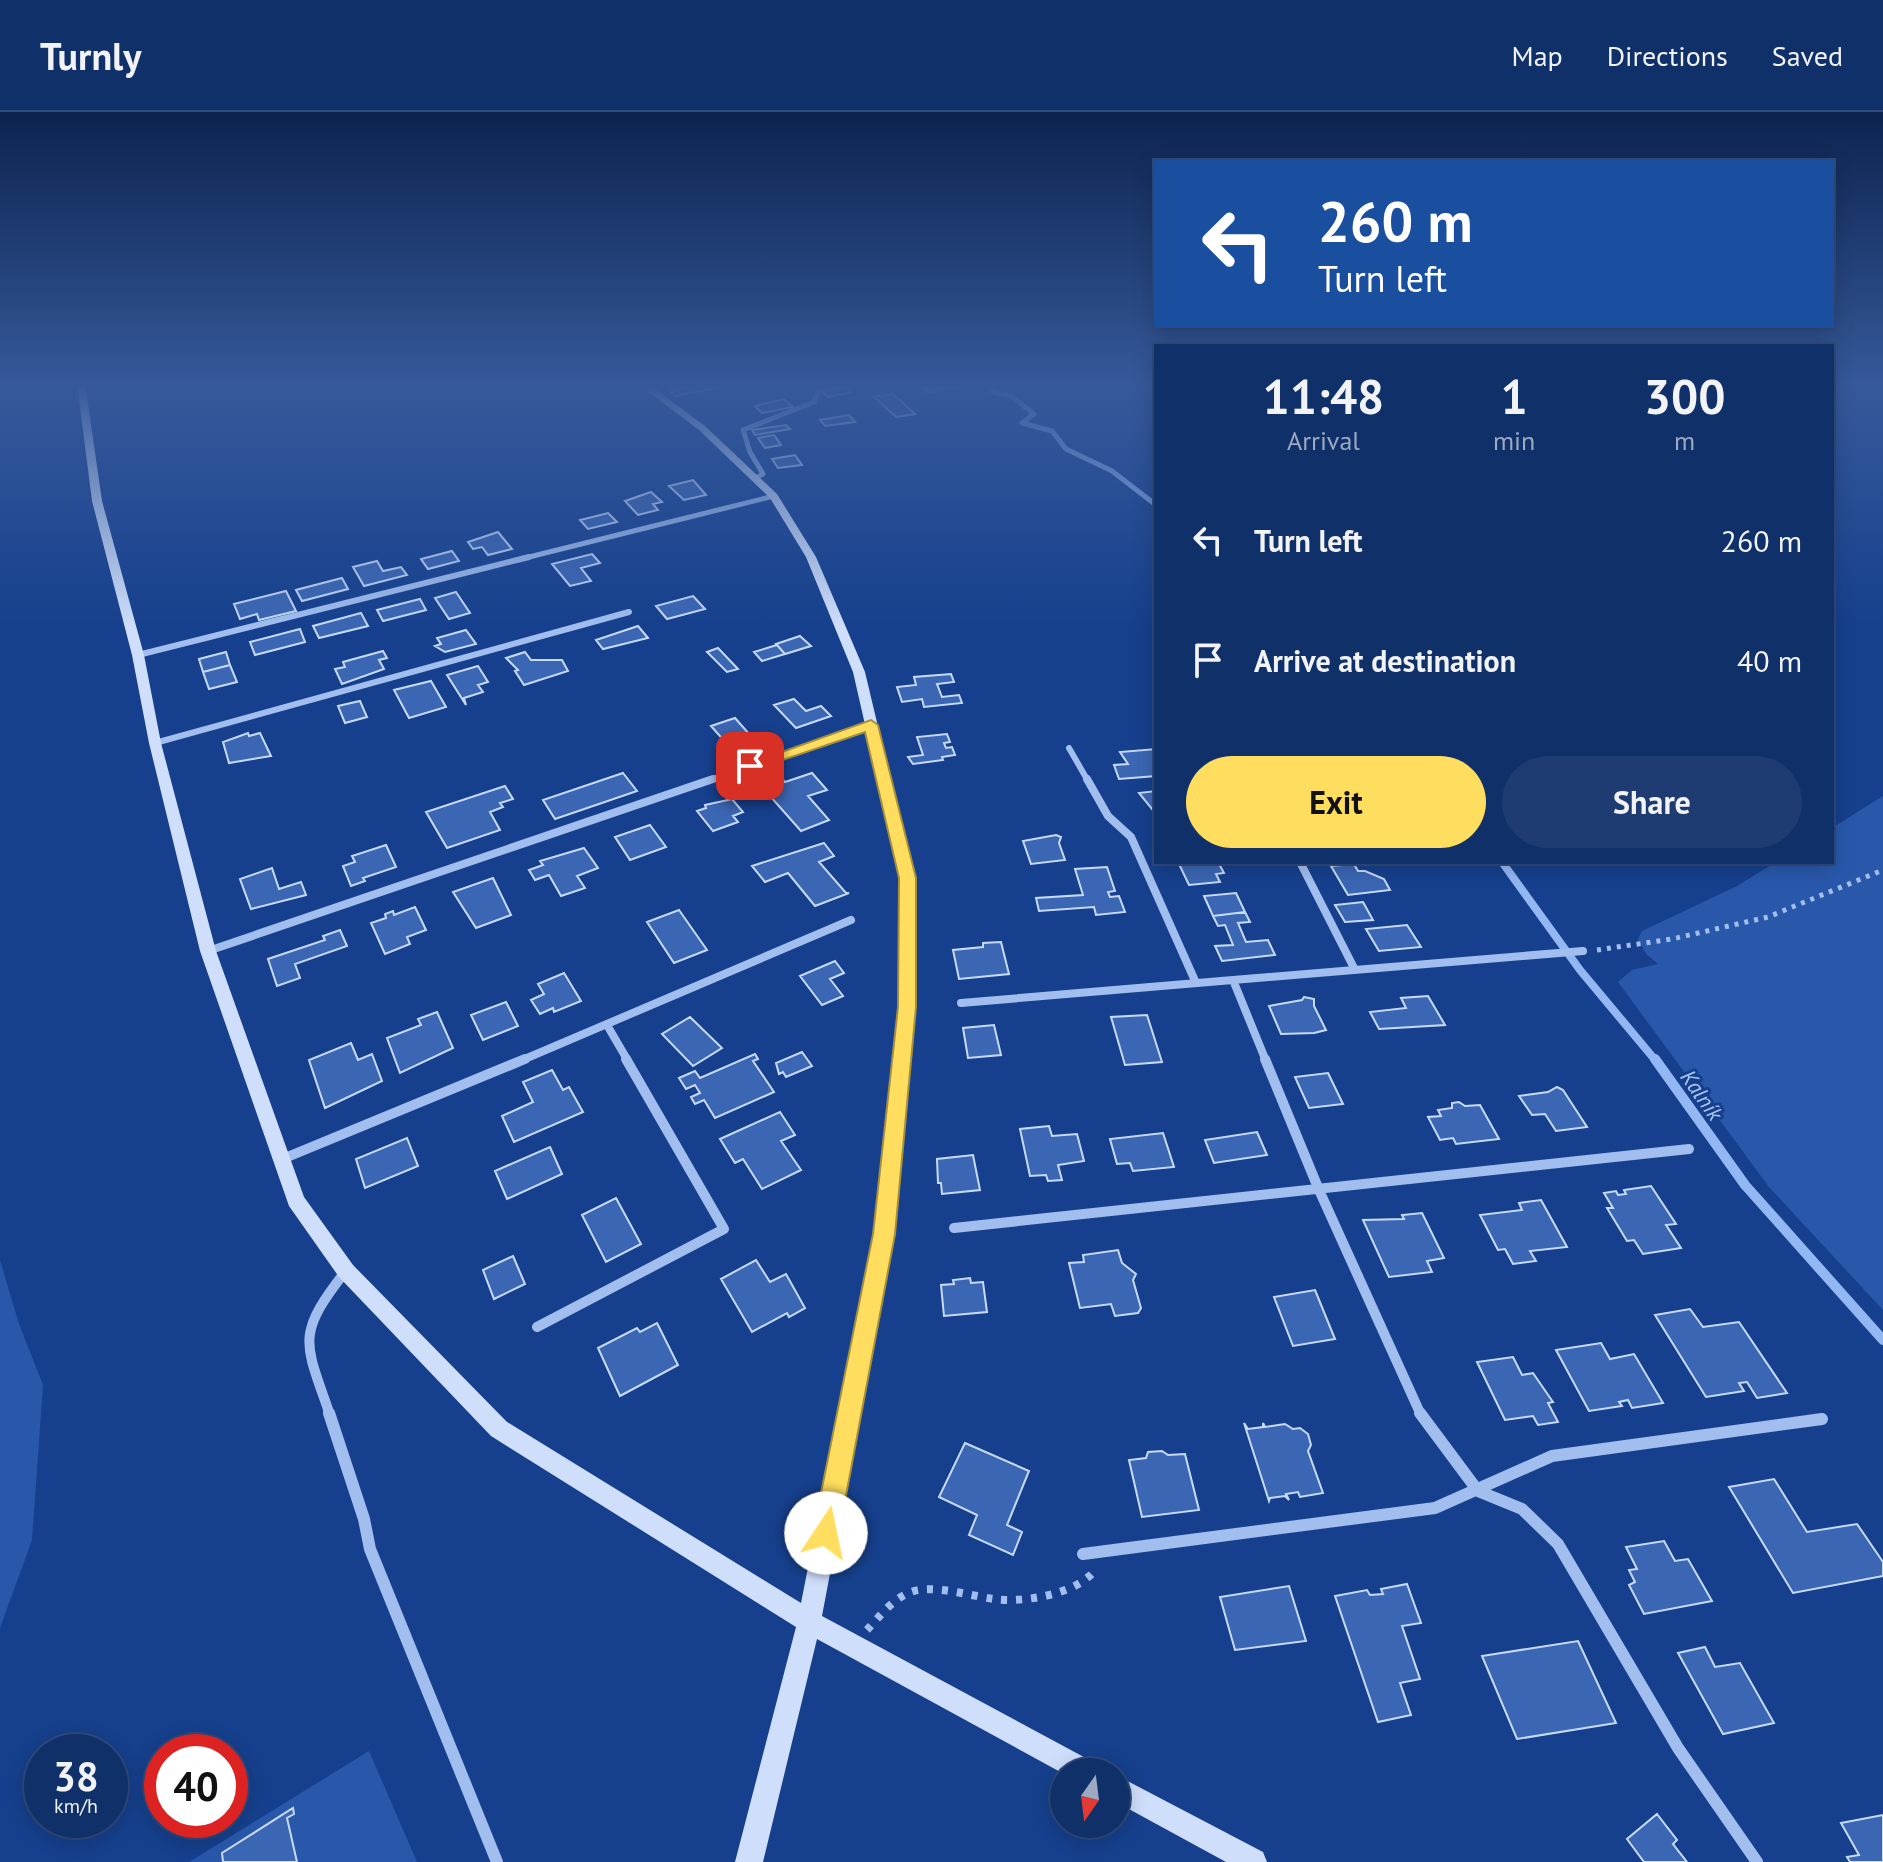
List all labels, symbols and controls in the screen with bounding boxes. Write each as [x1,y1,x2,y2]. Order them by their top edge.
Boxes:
text: Turnly [40,31,141,80]
text: Map [1512,37,1563,74]
text: Directions [1607,37,1728,74]
text: Saved [1772,37,1843,74]
text: 260 m [1318,185,1473,257]
icon: left [1186,192,1290,296]
text: Turn left [1318,255,1447,302]
text: 11:48 [1263,365,1384,427]
text: 1 [1500,365,1528,427]
text: 300 [1644,365,1725,427]
text: Arrival [1287,424,1360,457]
text: min [1493,424,1535,457]
text: m [1674,424,1695,457]
icon: left [1186,518,1230,562]
text: Turn left [1254,521,1362,560]
text: 260 m [1721,521,1802,560]
icon: arrive [1186,638,1230,682]
text: Arrive at destination [1254,641,1516,680]
text: 40 m [1737,641,1802,680]
pin [716,732,784,800]
icon: arrive [728,744,772,788]
button: Exit [1186,756,1486,848]
button: Share [1502,756,1802,848]
water label: Kalník [1675,1064,1730,1127]
position arrow [784,1491,868,1575]
speed limit sign: 40 [144,1734,248,1838]
text: 38 [53,1750,99,1802]
north arrow [1050,1758,1130,1838]
map controls [1050,1758,1130,1838]
text: km/h [54,1793,98,1819]

